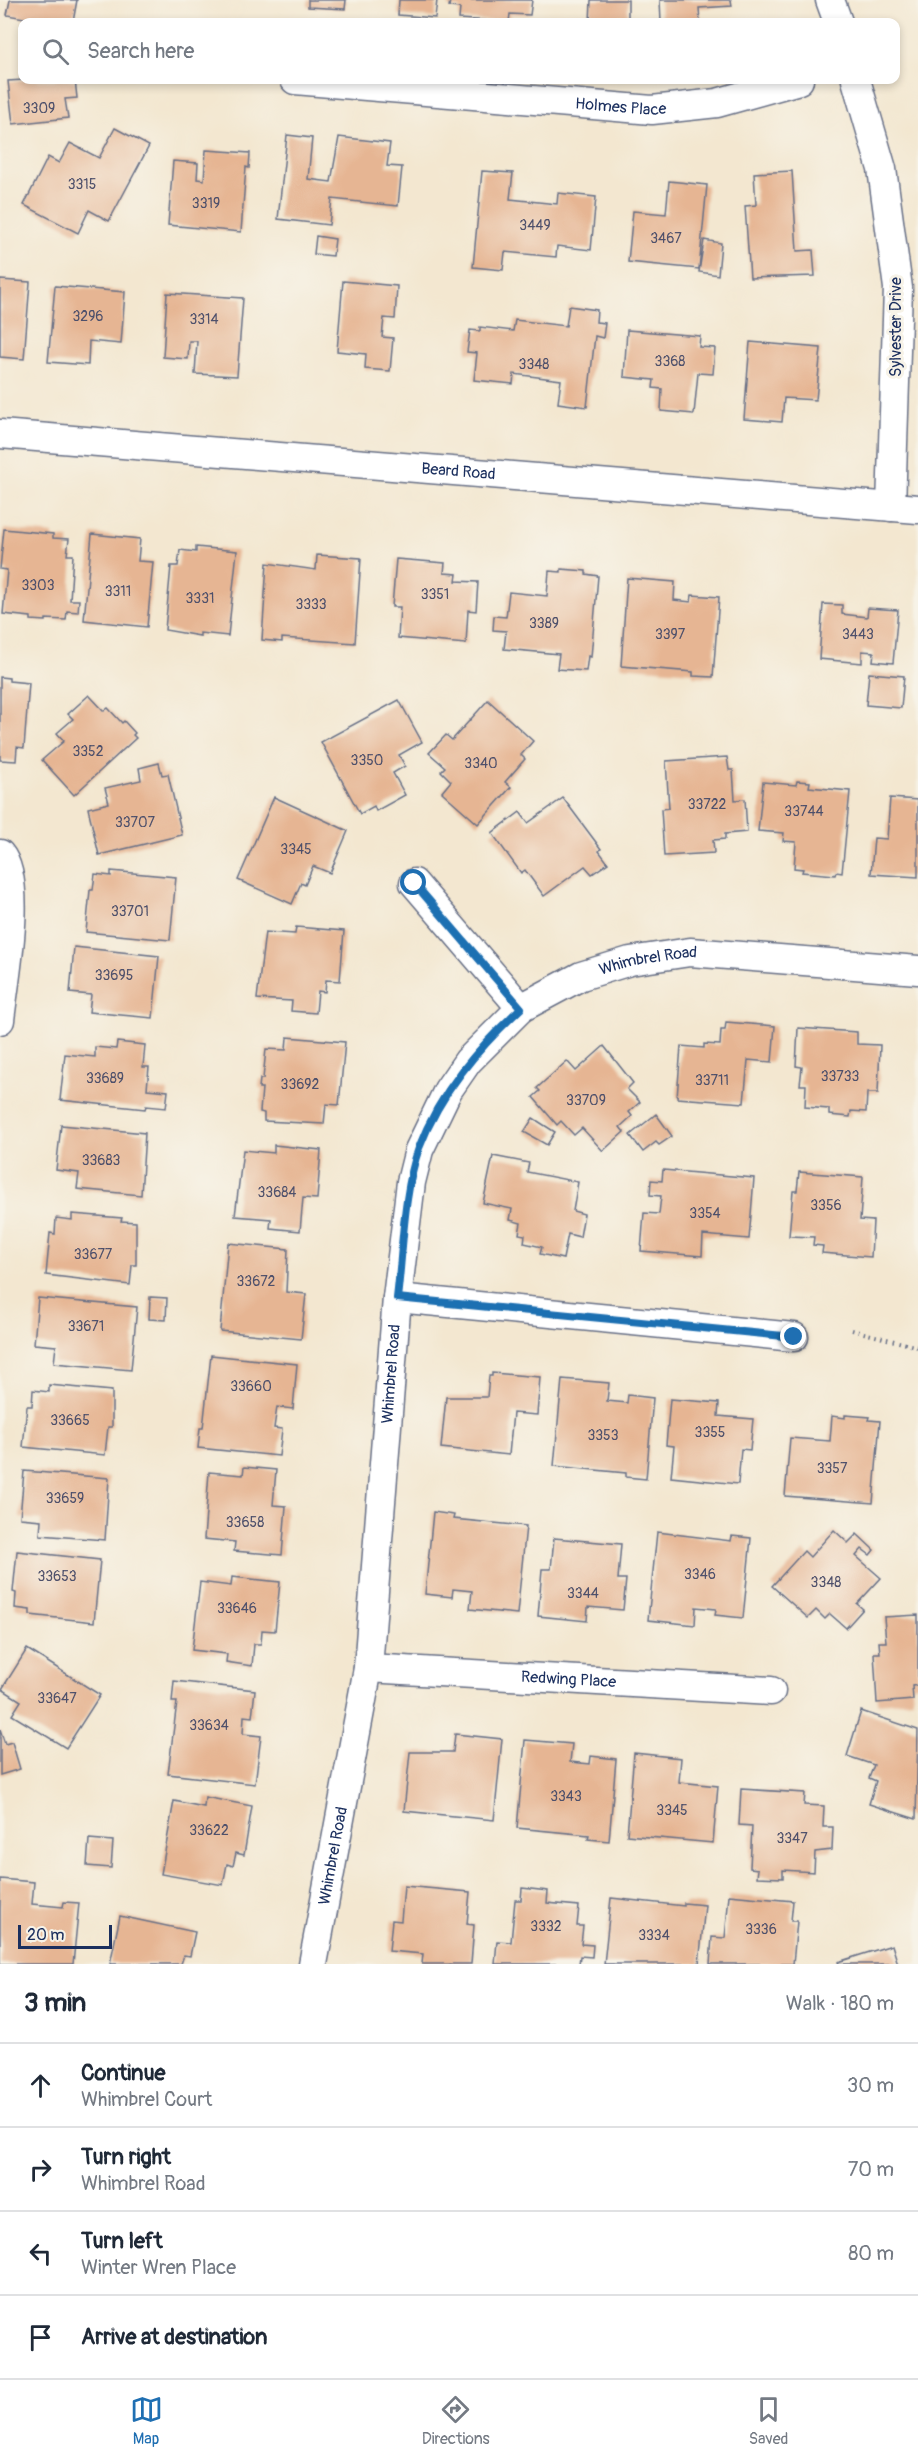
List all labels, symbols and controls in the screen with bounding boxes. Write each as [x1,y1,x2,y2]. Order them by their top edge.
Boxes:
search box [18,18,900,84]
icon: search [39,35,72,68]
text: Search here [87,37,194,65]
street label: Holmes Place [574,94,668,120]
house number: 3309 [23,100,55,117]
house number: 3315 [68,176,96,193]
house number: 3319 [192,195,220,212]
house number: 3449 [519,217,551,234]
house number: 3467 [650,230,682,247]
street label: Sylvester Drive [886,277,906,377]
house number: 3296 [73,308,104,325]
house number: 3314 [189,311,219,328]
house number: 3368 [655,353,685,370]
house number: 3348 [519,356,549,373]
street label: Beard Road [421,458,496,484]
house number: 3303 [22,577,55,594]
house number: 3311 [105,583,131,600]
house number: 3351 [421,586,449,603]
house number: 3331 [186,590,214,607]
house number: 3333 [295,596,327,613]
house number: 3389 [529,615,559,632]
house number: 3397 [655,626,686,643]
house number: 3443 [842,626,874,643]
house number: 3352 [72,743,104,760]
house number: 3350 [351,752,383,769]
house number: 3340 [464,755,498,772]
house number: 33722 [688,796,727,813]
house number: 33744 [784,803,824,820]
house number: 33707 [115,814,156,831]
house number: 3345 [280,841,312,858]
route start [400,869,426,895]
house number: 33701 [111,903,149,920]
street label: Whimbrel Road [597,942,698,980]
house number: 33695 [95,967,133,984]
house number: 33733 [821,1068,860,1085]
house number: 33689 [86,1070,124,1087]
house number: 33711 [695,1072,729,1089]
house number: 33692 [281,1076,320,1093]
house number: 33709 [566,1092,606,1109]
house number: 33683 [82,1152,121,1169]
house number: 33684 [258,1184,296,1201]
house number: 3356 [810,1197,842,1214]
house number: 3354 [689,1205,721,1222]
house number: 33677 [74,1246,113,1263]
house number: 33672 [237,1273,276,1290]
house number: 33671 [68,1318,104,1335]
route end [780,1323,806,1349]
street label: Whimbrel Road [377,1324,405,1424]
house number: 33660 [230,1378,272,1395]
house number: 33665 [50,1412,90,1429]
house number: 3355 [695,1424,725,1441]
house number: 3353 [587,1427,619,1444]
house number: 3357 [817,1460,848,1477]
house number: 33659 [46,1490,84,1507]
house number: 33658 [226,1514,264,1531]
house number: 3346 [684,1566,716,1583]
house number: 33653 [37,1568,77,1585]
house number: 3348 [811,1574,841,1591]
house number: 3344 [567,1585,599,1602]
house number: 33646 [217,1600,257,1617]
street label: Redwing Place [521,1667,617,1692]
house number: 33647 [37,1690,77,1707]
house number: 33634 [189,1717,229,1734]
house number: 3343 [550,1788,582,1805]
house number: 3345 [656,1802,688,1819]
street label: Whimbrel Road [314,1805,352,1907]
house number: 33622 [189,1822,229,1839]
house number: 3347 [776,1830,808,1847]
house number: 3332 [530,1918,562,1935]
house number: 3336 [745,1921,777,1938]
scale bar [18,1922,112,1950]
text: 20 m [27,1925,65,1945]
house number: 3334 [638,1927,670,1944]
text: 3 min [24,1987,86,2019]
text: Walk · 180 m [786,1991,894,2016]
text: Continue [81,2059,165,2087]
icon: ahead [24,2069,57,2102]
text: 30 m [847,2073,894,2098]
text: Whimbrel Court [81,2087,212,2112]
text: Turn right [81,2143,171,2171]
icon: right [24,2153,57,2186]
text: 70 m [848,2157,894,2182]
text: Whimbrel Road [81,2171,205,2196]
text: Turn left [81,2227,163,2255]
icon: left [24,2237,57,2270]
text: 80 m [848,2241,894,2266]
text: Winter Wren Place [81,2255,236,2280]
icon: arrive [24,2321,57,2354]
text: Arrive at destination [81,2323,267,2351]
tab: Map [130,2393,163,2449]
tab: Directions [422,2393,490,2449]
tab: Saved [749,2393,788,2449]

